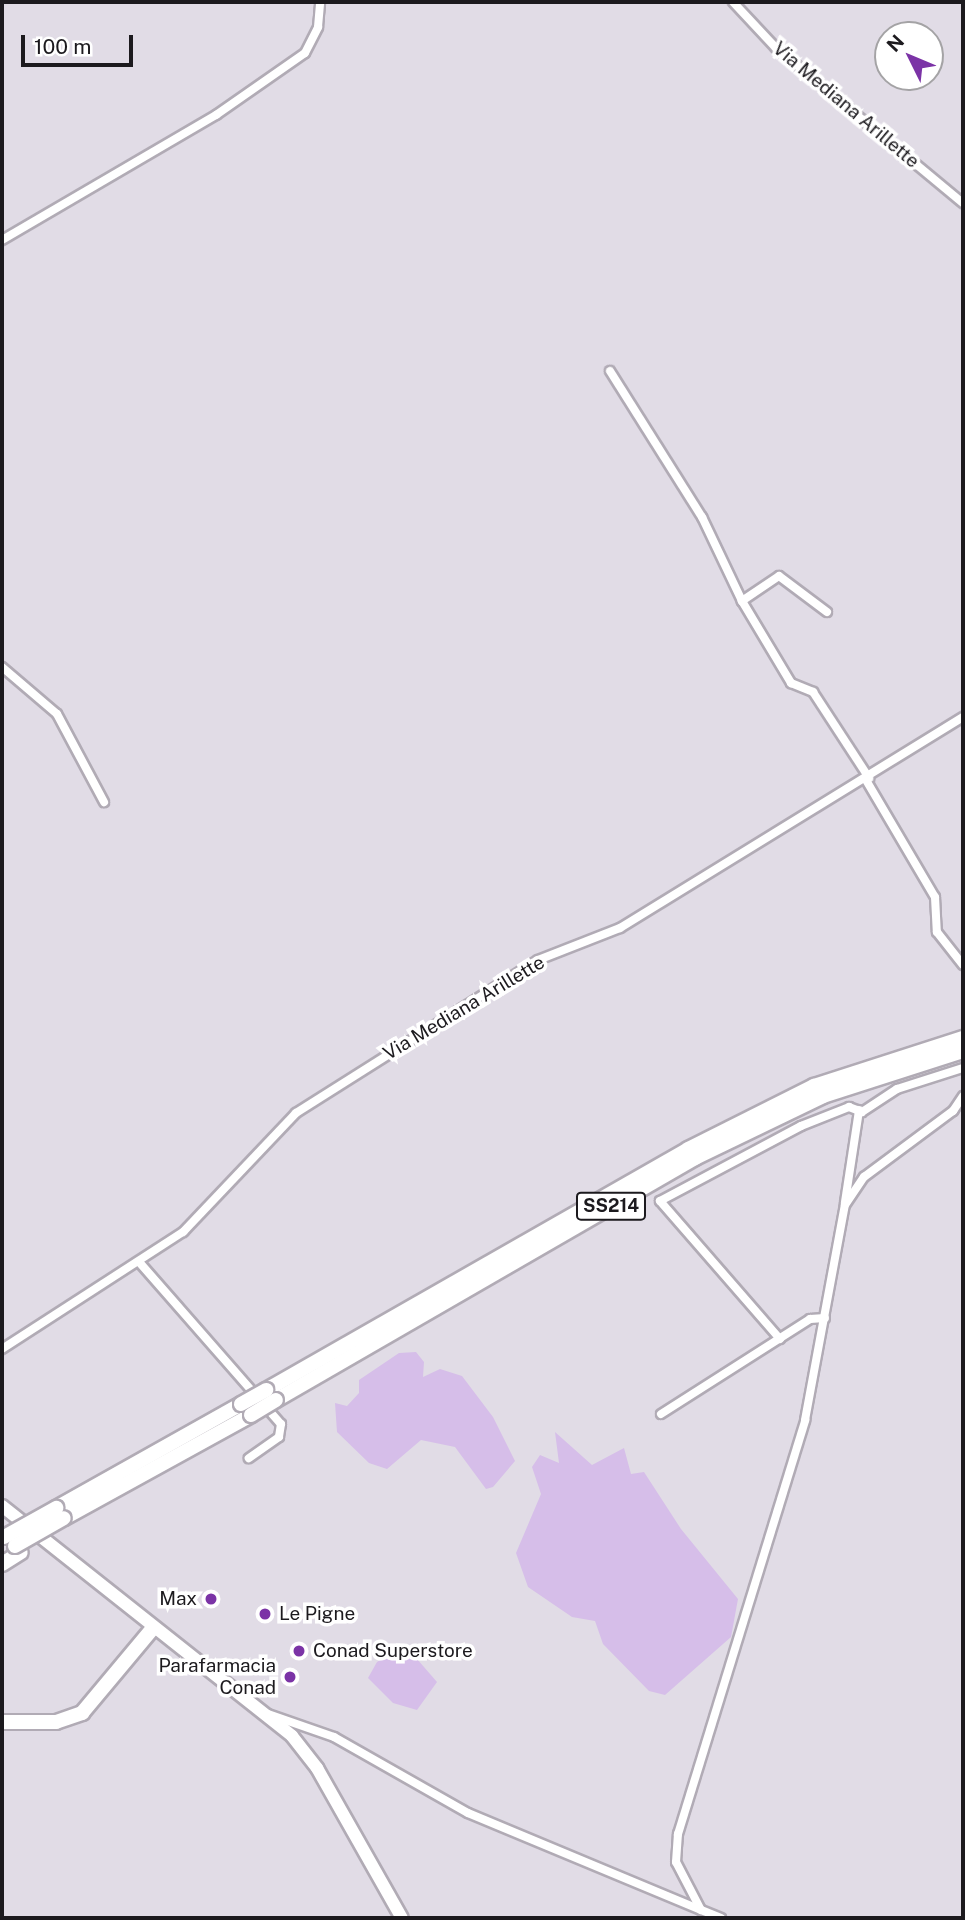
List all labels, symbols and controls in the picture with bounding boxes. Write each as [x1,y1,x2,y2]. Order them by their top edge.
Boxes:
scale bar [24,21,136,65]
north arrow [874,21,944,91]
text: N [882,30,908,56]
text: 100 m [34,34,91,59]
street label: Via Mediana Arillette [768,37,924,173]
street label: Via Mediana Arillette [379,951,549,1065]
road number: SS214 [574,1191,648,1220]
place label: Max [159,1588,197,1610]
marker: Max [203,1591,219,1607]
place label: Le Pigne [279,1603,355,1625]
marker: Le Pigne [257,1606,273,1622]
place label: Conad Superstore [313,1640,473,1662]
marker: Conad Superstore [291,1643,307,1659]
place label: Parafarmacia Conad [158,1655,276,1699]
marker: Parafarmacia Conad [282,1669,298,1685]

